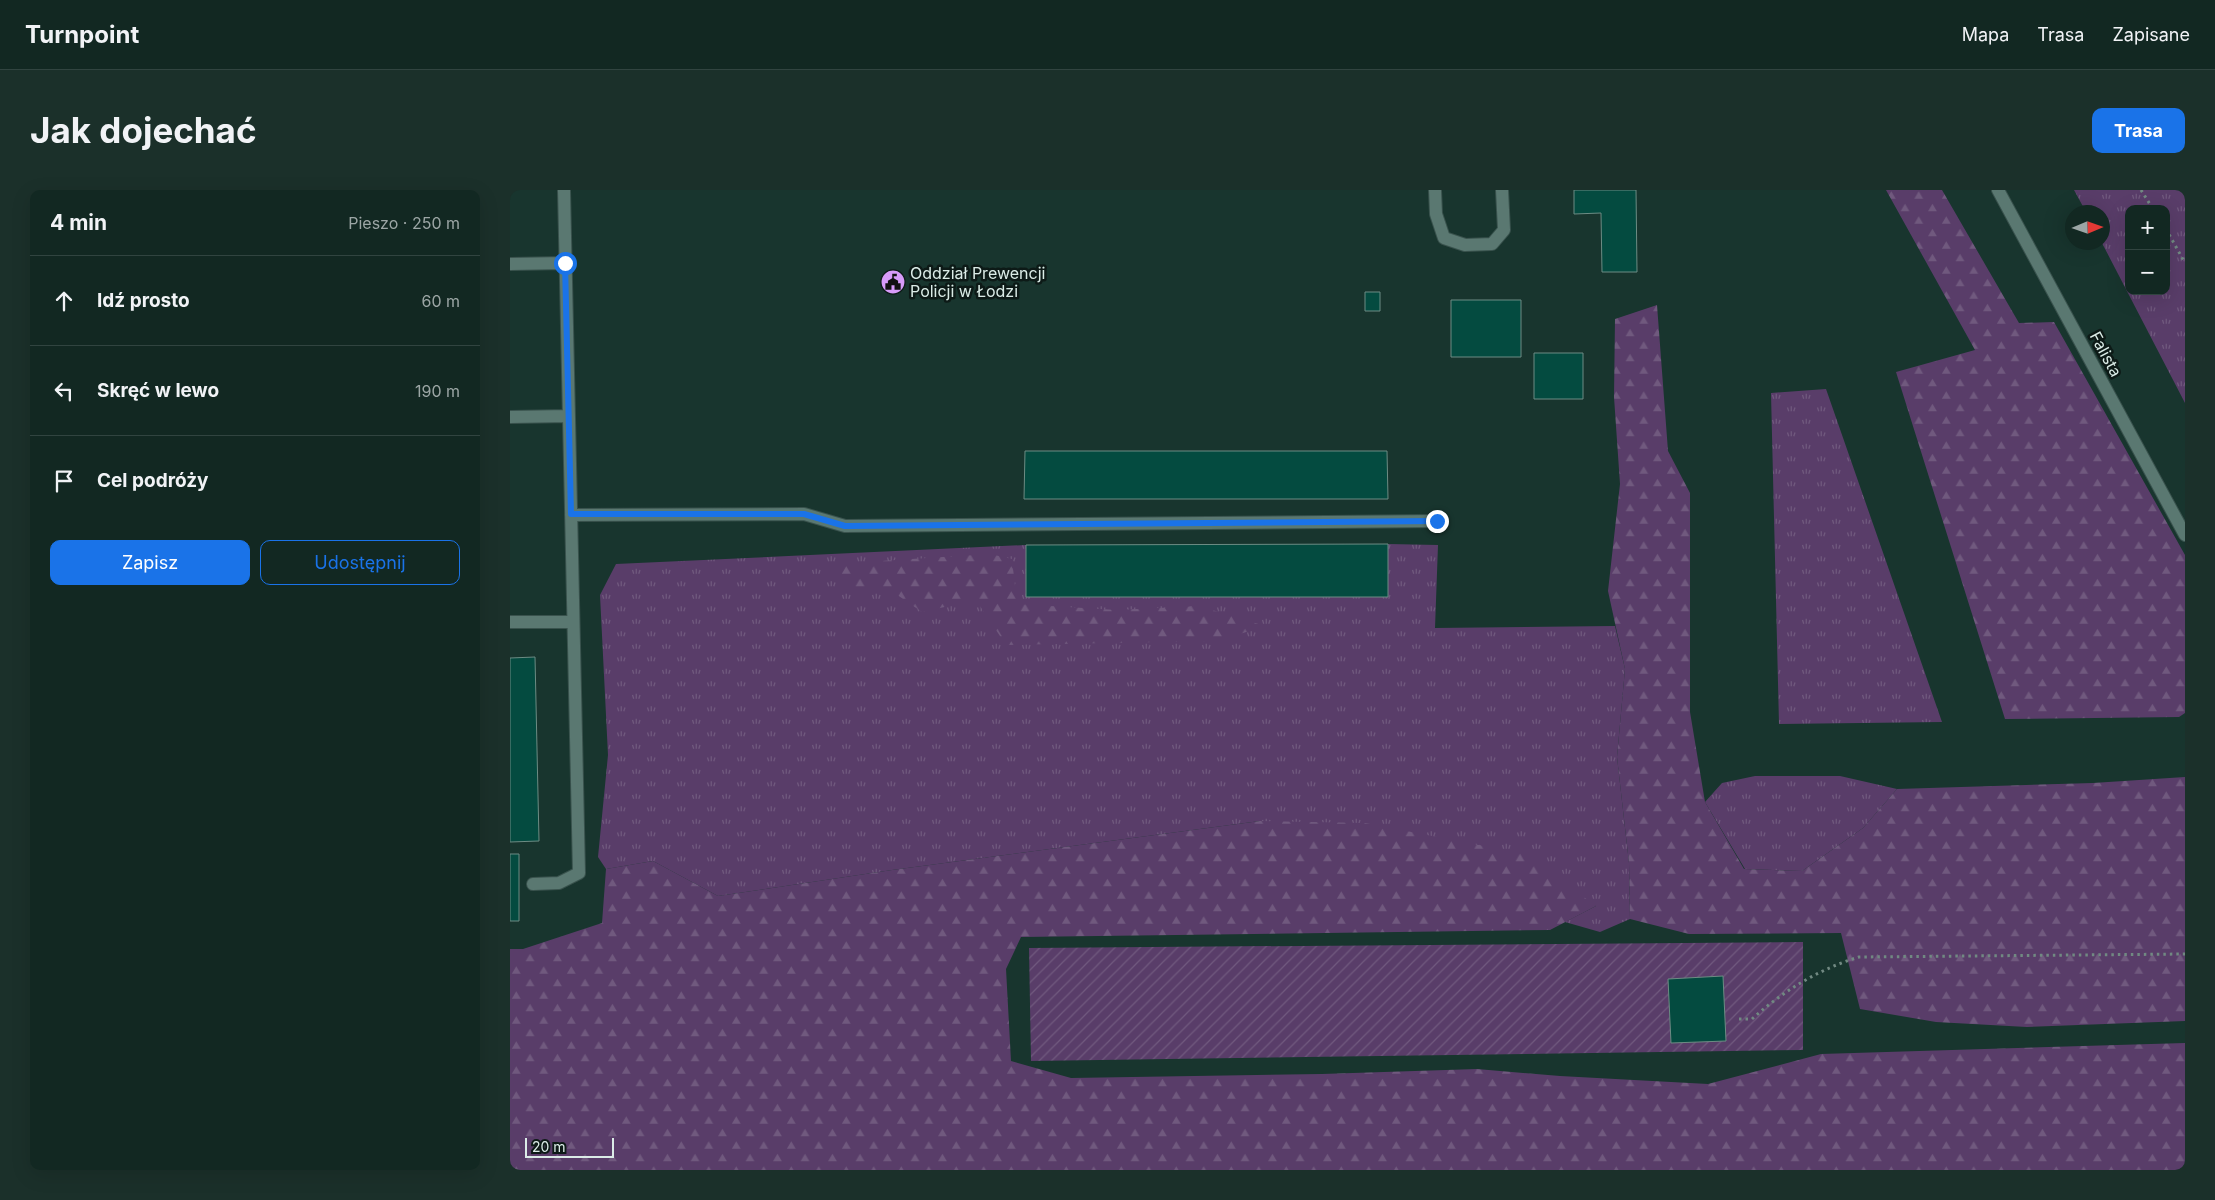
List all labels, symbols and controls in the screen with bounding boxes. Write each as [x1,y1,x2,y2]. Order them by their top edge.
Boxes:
text: Turnpoint [25,20,139,49]
text: Mapa [1962,24,2009,45]
text: Trasa [2037,24,2084,45]
text: Zapisane [2112,24,2190,45]
button: Trasa [2092,108,2185,153]
text: Jak dojechać [30,109,257,151]
north arrow [2065,205,2110,250]
map controls [2125,205,2170,295]
button: + [2125,205,2170,250]
text: 4 min [50,210,107,235]
text: Pieszo · 250 m [348,213,460,233]
button: − [2125,250,2170,295]
route start [554,252,577,275]
place label: Oddział Prewencji Policji w Łodzi [910,263,1045,301]
public building icon: Oddział Prewencji Policji w Łodzi [880,269,906,295]
icon: ahead [50,287,78,315]
text: Idź prosto [97,289,190,312]
text: 60 m [421,291,460,311]
street label: Falista [2086,328,2126,380]
icon: left [50,377,78,405]
text: Skręć w lewo [97,379,219,402]
text: 190 m [415,381,460,401]
icon: arrive [50,467,78,495]
text: Cel podróży [97,469,209,492]
route end [1426,510,1449,533]
button: Zapisz [50,540,250,585]
button: Udostępnij [260,540,460,585]
scale bar [525,1135,614,1158]
text: 20 m [532,1138,566,1155]

